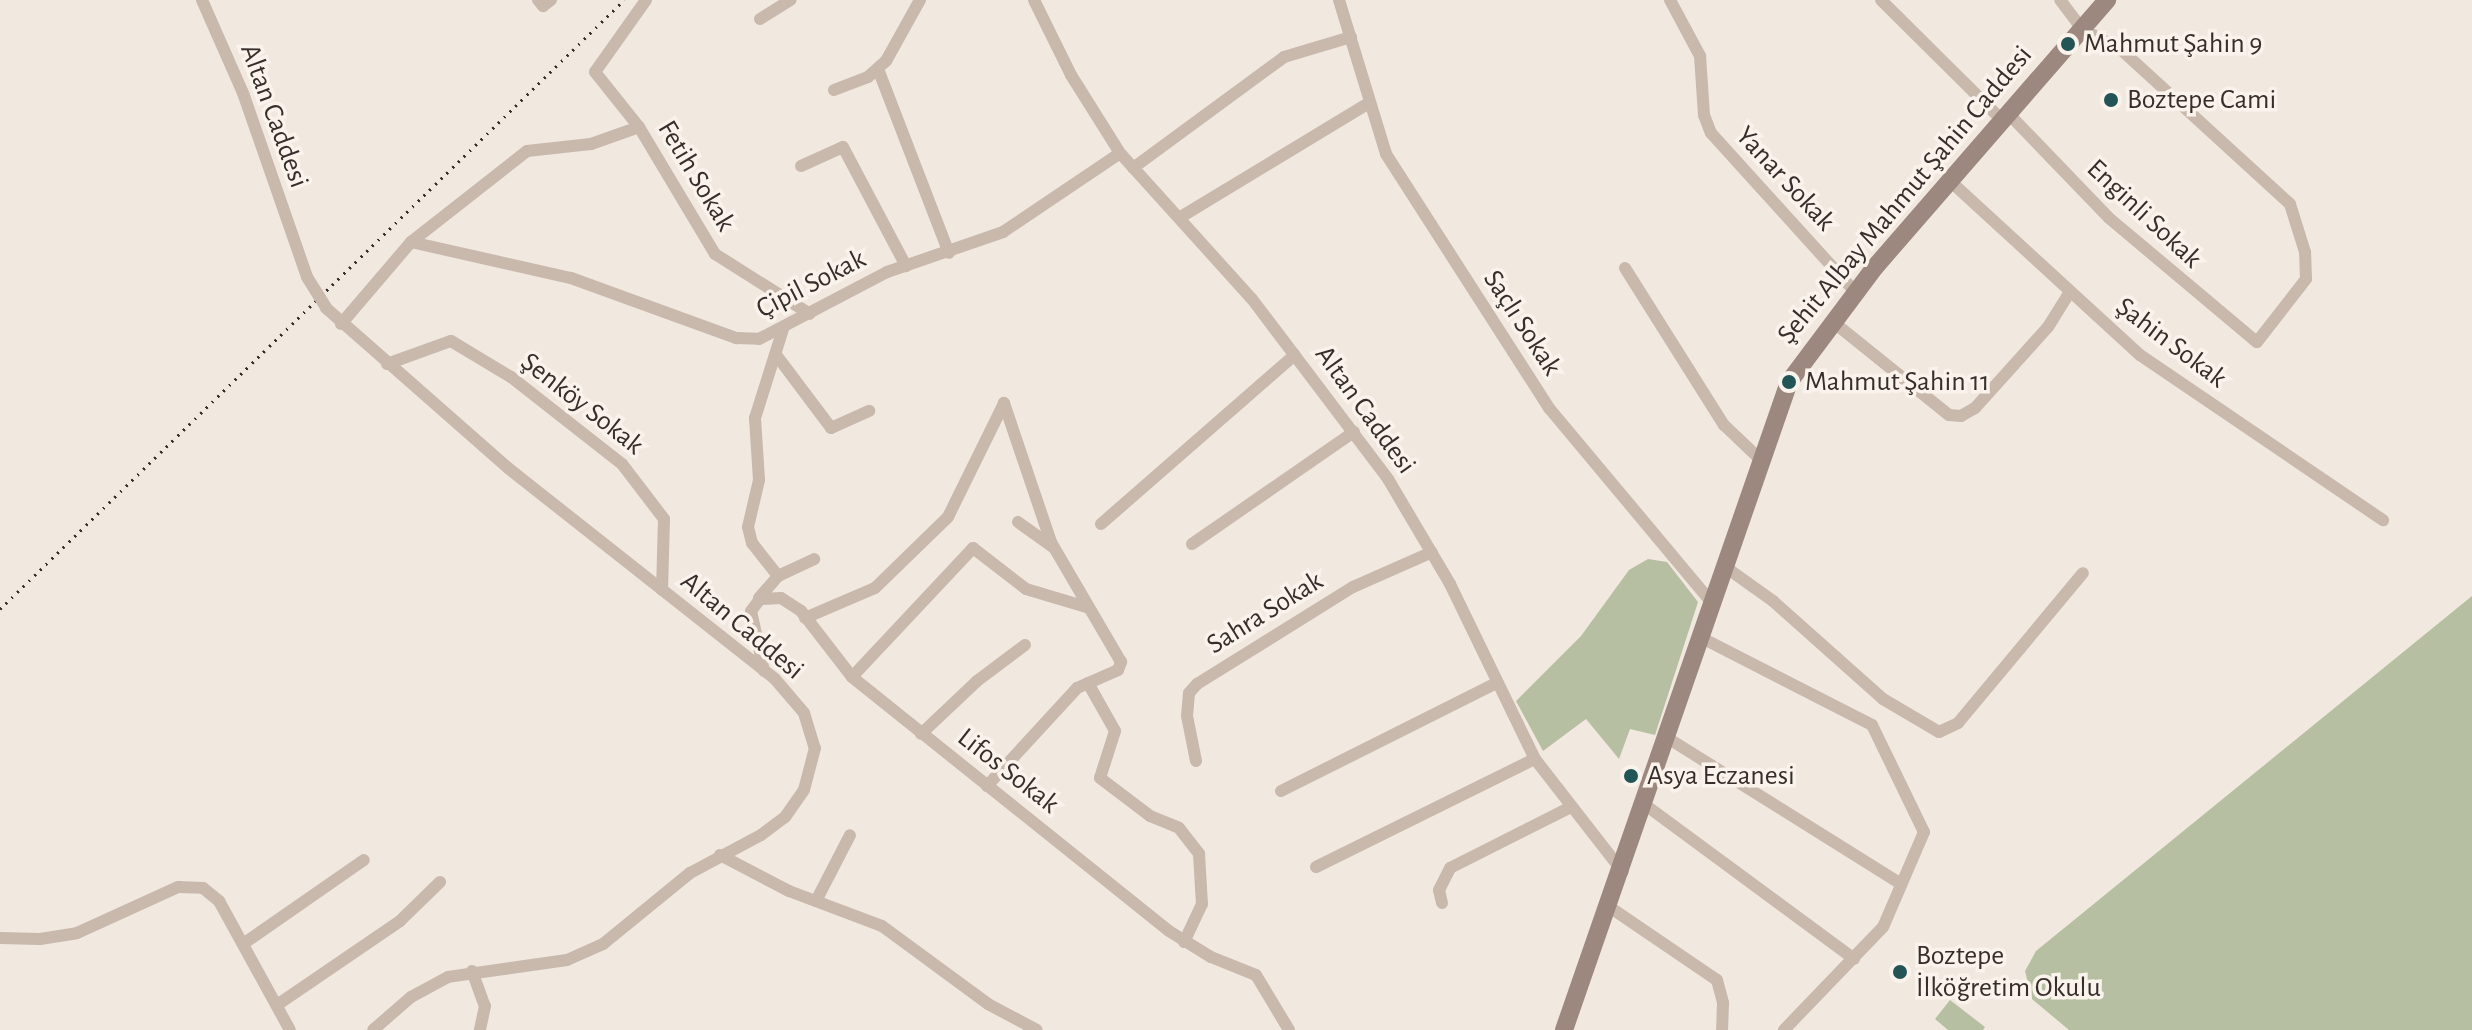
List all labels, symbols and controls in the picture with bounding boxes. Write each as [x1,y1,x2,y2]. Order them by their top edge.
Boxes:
place label: Mahmut Şahin 9 [2084,27,2262,61]
marker: Mahmut Şahin 9 [2059,35,2077,53]
street label: Şehit Albay Mahmut Şahin Caddesi [1770,39,2040,351]
street label: Altan Caddesi [233,40,315,192]
place label: Boztepe Cami [2127,83,2276,117]
marker: Boztepe Cami [2102,91,2120,109]
street label: Fetih Sokak [650,115,742,237]
street label: Yanar Sokak [1728,120,1842,238]
street label: Enginli Sokak [2079,152,2209,276]
street label: Çipil Sokak [751,242,871,326]
street label: Saçlı Sokak [1476,264,1568,382]
street label: Şahin Sokak [2109,290,2233,396]
street label: Altan Caddesi [1307,339,1423,481]
street label: Şenköy Sokak [514,346,650,462]
place label: Mahmut Şahin 11 [1805,365,1990,399]
marker: Mahmut Şahin 11 [1780,373,1798,391]
street label: Sahra Sokak [1201,564,1329,662]
street label: Altan Caddesi [674,565,810,687]
street label: Lifos Sokak [951,721,1065,821]
place label: Asya Eczanesi [1647,759,1795,793]
marker: Asya Eczanesi [1622,767,1640,785]
place label: Boztepe İlköğretim Okulu [1916,939,2101,1005]
marker: Boztepe İlköğretim Okulu [1891,963,1909,981]

